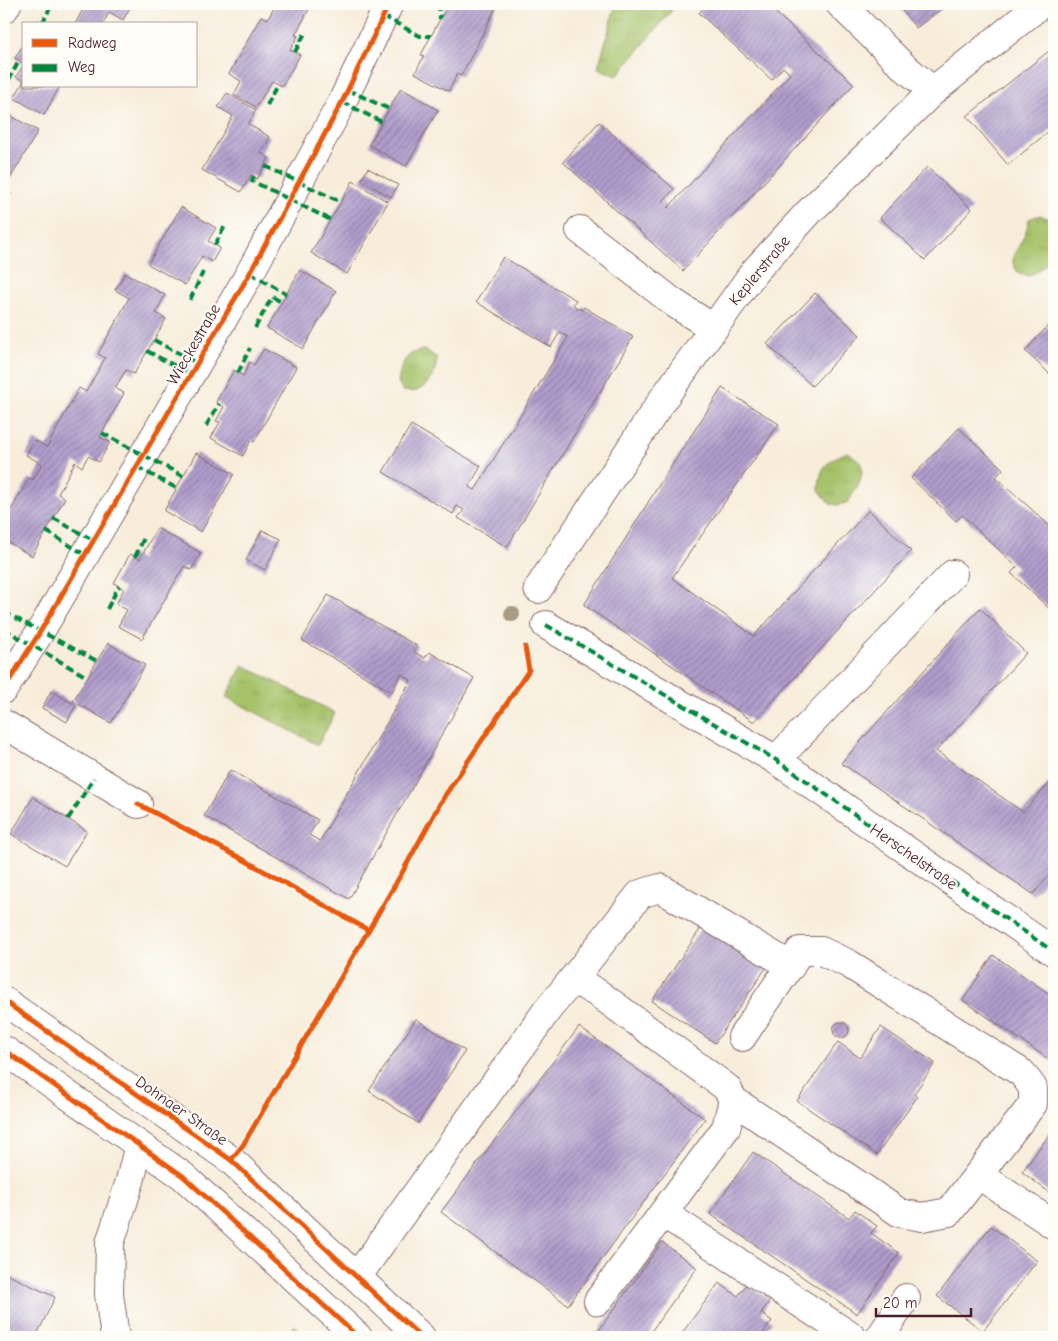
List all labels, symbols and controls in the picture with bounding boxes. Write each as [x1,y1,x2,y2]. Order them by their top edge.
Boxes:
legend [22,22,198,88]
text: Radweg [68,34,117,52]
text: Weg [68,58,95,76]
street label: Keplerstraße [725,232,794,309]
street label: Wieckestraße [163,301,224,388]
street label: Herschelstraße [866,820,960,894]
street label: Dohnaer Straße [132,1072,231,1149]
scale bar [876,1286,970,1318]
text: 20 m [883,1294,917,1312]

